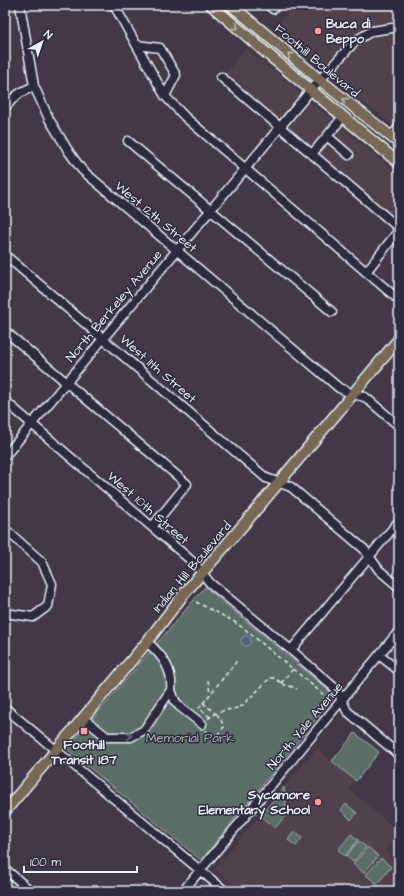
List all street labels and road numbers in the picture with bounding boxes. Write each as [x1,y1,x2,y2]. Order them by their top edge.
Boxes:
street label: Foothill Boulevard [271,20,364,102]
street label: West 12th Street [111,177,202,257]
street label: North Berkeley Avenue [62,246,167,367]
street label: West 11th Street [116,331,201,408]
street label: West 10th Street [103,467,193,549]
street label: Indian Hill Boulevard [148,517,236,616]
street label: North Yale Avenue [263,678,347,774]

